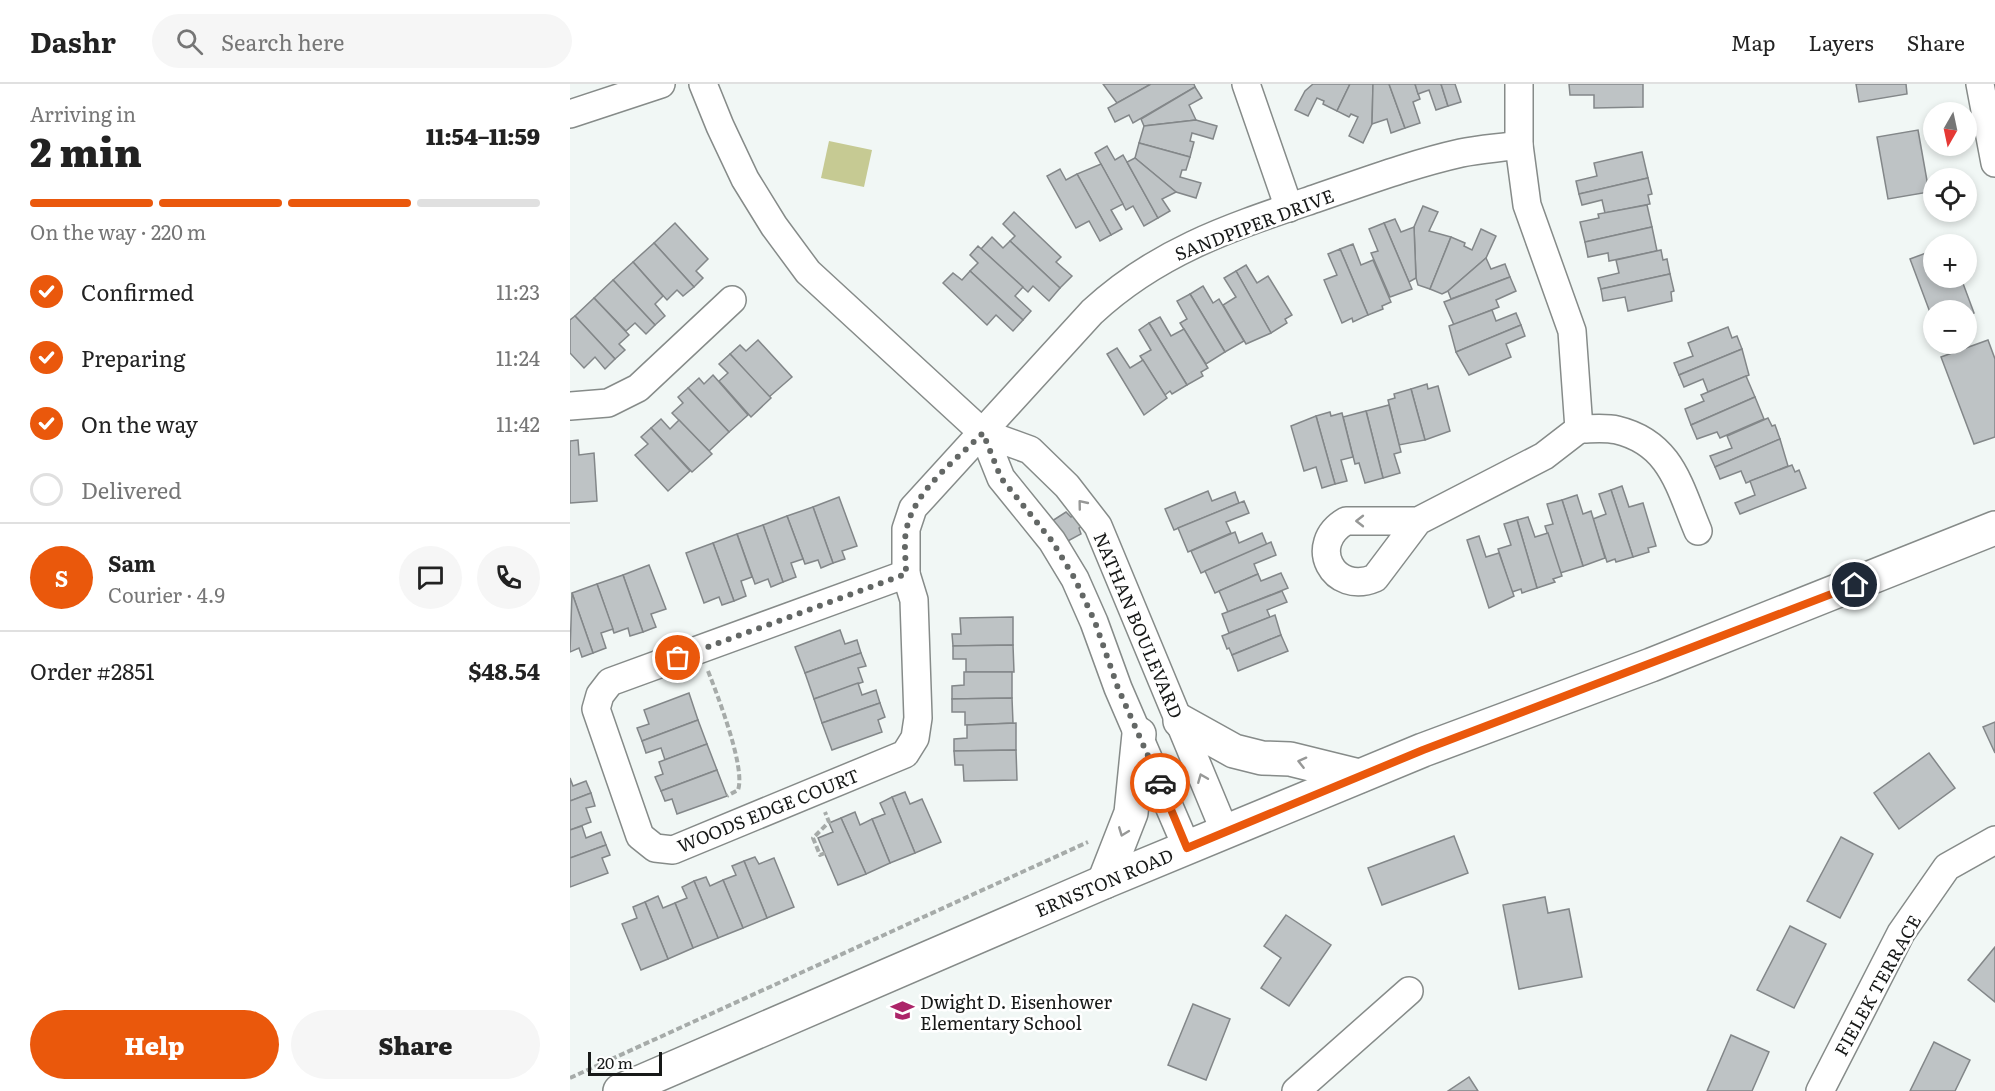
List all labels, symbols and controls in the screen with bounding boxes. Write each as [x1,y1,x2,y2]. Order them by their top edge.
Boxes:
search box [152,14,572,68]
text: Dashr [30,20,116,62]
icon: search [173,25,206,58]
text: Search here [221,25,344,58]
text: Map [1731,26,1776,57]
text: Layers [1809,26,1874,57]
text: Share [1907,26,1965,57]
text: Arriving in [30,98,136,128]
north arrow [1923,102,1977,156]
map controls [1923,102,1977,354]
text: 11:54–11:59 [426,119,540,152]
text: 2 min [30,121,142,179]
button: locate [1923,168,1977,222]
street label: SANDPIPER DRIVE [1170,181,1338,267]
text: On the way · 220 m [30,216,206,246]
button: + [1923,234,1977,288]
icon: check [30,275,63,308]
text: Confirmed [81,275,194,308]
text: 11:23 [496,276,540,306]
button: − [1923,300,1977,354]
icon: check [30,341,63,374]
text: Preparing [81,341,185,374]
text: 11:24 [496,342,540,372]
icon: check [30,407,63,440]
text: On the way [81,407,198,440]
text: 11:42 [496,408,540,438]
text: Delivered [81,473,182,506]
one-way arrow [1078,500,1089,511]
one-way arrow [1355,515,1364,527]
street label: NATHAN BOULEVARD [1088,528,1190,722]
text: Sam [108,546,156,579]
button: chat [399,546,462,609]
button: phone [477,546,540,609]
pin [1829,559,1880,610]
text: S [55,561,68,594]
icon: home [1838,568,1871,601]
text: Courier · 4.9 [108,579,225,609]
pin [652,632,703,683]
icon: bag [661,641,694,674]
text: Order #2851 [30,654,154,687]
text: $48.54 [468,654,540,687]
courier [1130,753,1190,813]
one-way arrow [1298,757,1308,770]
street label: WOODS EDGE COURT [673,761,863,859]
icon: car [1144,767,1177,800]
one-way arrow [1197,773,1209,784]
one-way arrow [1118,826,1130,837]
street label: ERNSTON ROAD [1031,841,1177,923]
street label: FIELEK TERRACE [1827,909,1927,1061]
place label: Dwight D. Eisenhower Elementary School [920,988,1112,1036]
school or university icon: Dwight D. Eisenhower Elementary School [889,998,915,1024]
button: Help [30,1010,279,1079]
button: Share [291,1010,540,1079]
scale bar [588,1049,662,1076]
text: 20 m [597,1050,633,1074]

